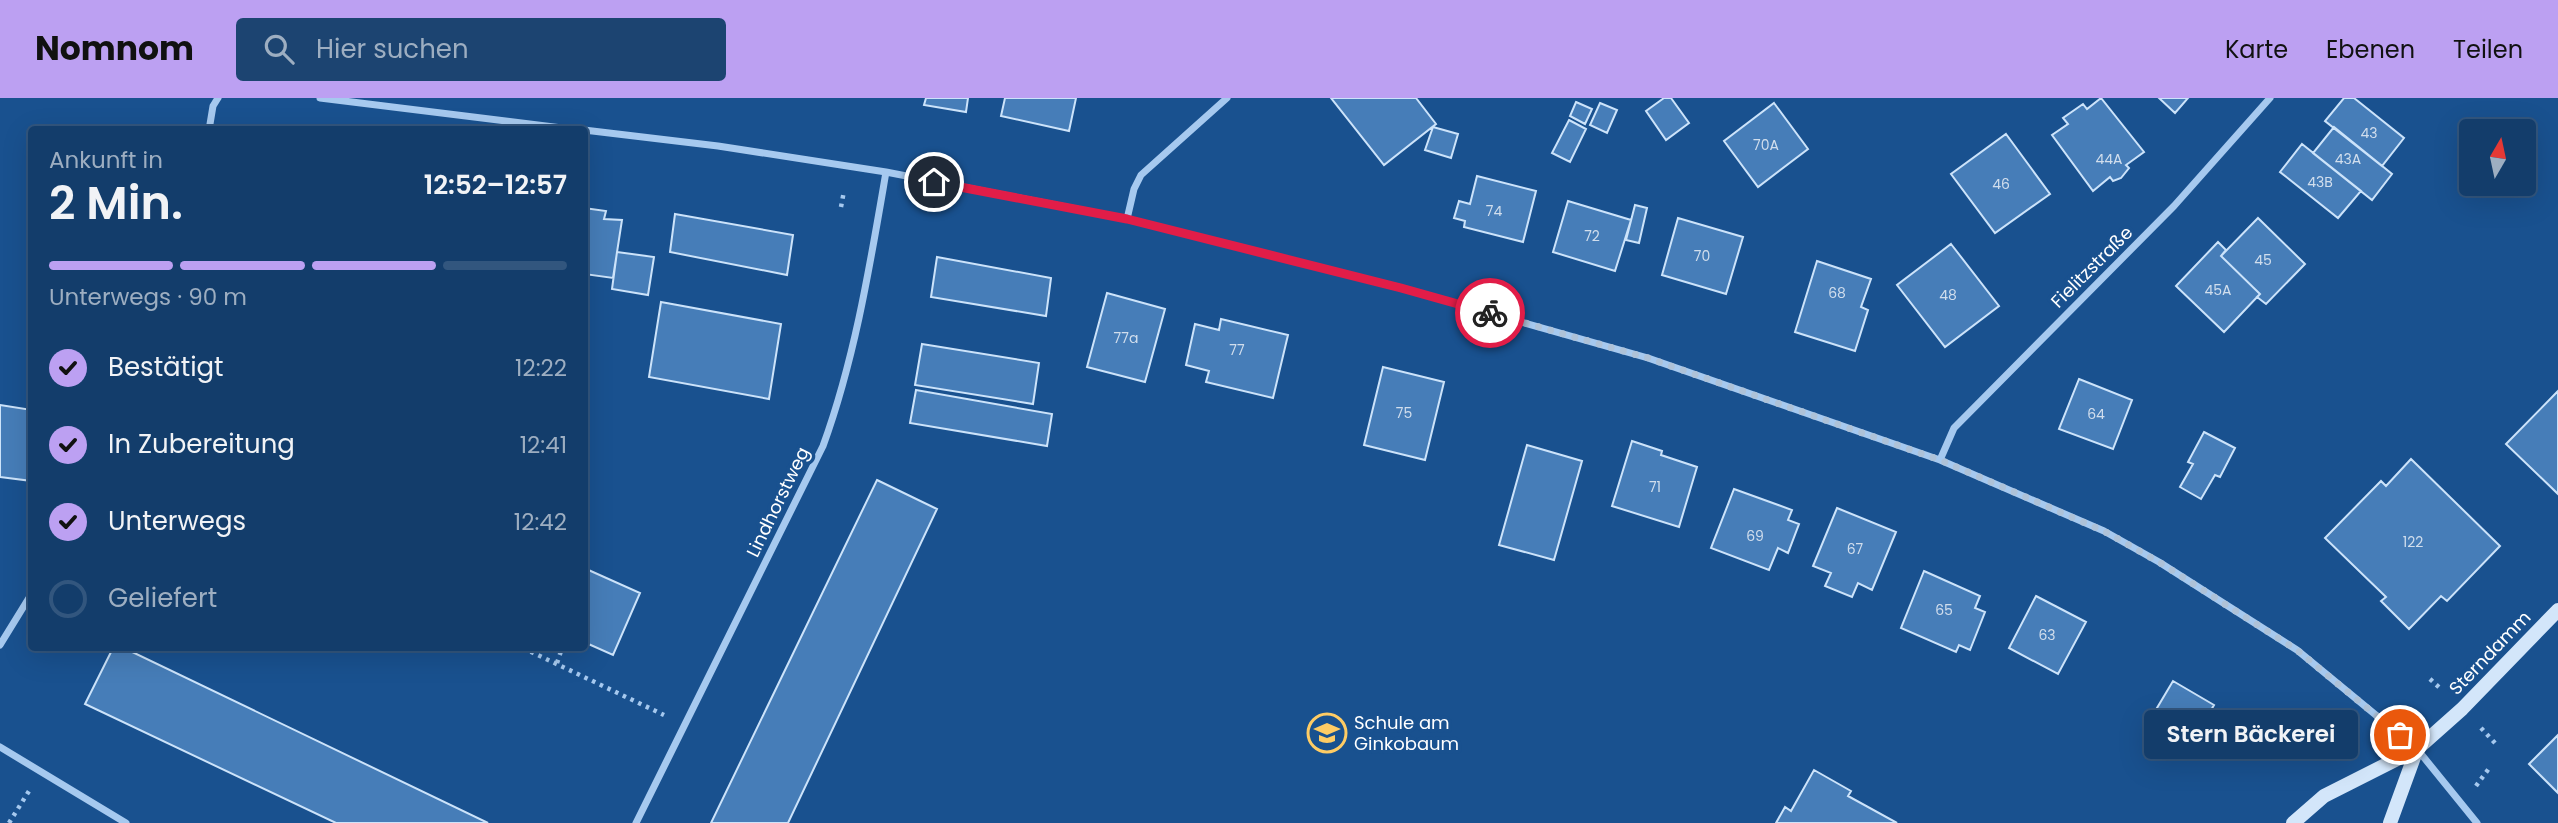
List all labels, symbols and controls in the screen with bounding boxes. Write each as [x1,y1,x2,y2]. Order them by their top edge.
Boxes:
search box [236,18,726,81]
text: Nomnom [35,25,194,72]
icon: search [260,30,298,68]
text: Hier suchen [316,31,469,67]
text: Karte [2225,33,2288,66]
text: Ebenen [2326,33,2415,66]
text: Teilen [2453,33,2523,66]
north arrow [2459,119,2536,196]
map controls [2459,119,2536,196]
house number: 43 [2360,123,2378,143]
house number: 70A [1753,135,1779,155]
text: Ankunft in [49,144,163,176]
house number: 44A [2095,149,2123,169]
house number: 43A [2335,149,2361,169]
pin [904,152,964,212]
icon: home [915,163,953,201]
text: 12:52–12:57 [424,167,567,203]
text: 2 Min. [49,171,183,235]
house number: 43B [2307,172,2333,192]
house number: 46 [1992,174,2010,194]
house number: 74 [1486,201,1502,221]
street label: Fielitzstraße [2045,220,2138,313]
house number: 72 [1584,226,1600,246]
house number: 70 [1694,246,1710,266]
house number: 45 [2254,250,2272,270]
courier [1455,278,1525,348]
house number: 45A [2204,280,2232,300]
text: Unterwegs · 90 m [49,281,247,313]
house number: 68 [1828,283,1846,303]
house number: 48 [1939,285,1957,305]
icon: bike [1471,294,1509,332]
house number: 77a [1114,328,1138,348]
house number: 77 [1229,340,1245,360]
icon: check [49,349,87,387]
text: Bestätigt [108,349,224,385]
text: 12:22 [515,352,567,384]
house number: 75 [1396,403,1412,423]
house number: 64 [2087,404,2105,424]
icon: check [49,426,87,464]
text: In Zubereitung [108,426,295,462]
text: 12:41 [520,429,567,461]
street label: Lindhorstweg [740,443,815,561]
house number: 71 [1649,477,1661,497]
icon: check [49,503,87,541]
text: Unterwegs [108,503,246,539]
text: 12:42 [514,506,567,538]
house number: 69 [1746,526,1764,546]
house number: 122 [2403,532,2423,552]
house number: 67 [1847,539,1864,559]
text: Geliefert [108,580,217,616]
house number: 65 [1935,600,1953,620]
street label: Sterndamm [2443,605,2536,700]
house number: 63 [2038,625,2056,645]
pin [2370,705,2430,765]
place label: Schule am Ginkobaum [1354,710,1459,756]
callout: Stern Bäckerei [2144,710,2358,760]
school or university icon: Schule am Ginkobaum [1306,712,1348,754]
icon: bag [2381,716,2419,754]
text: Stern Bäckerei [2167,718,2335,750]

